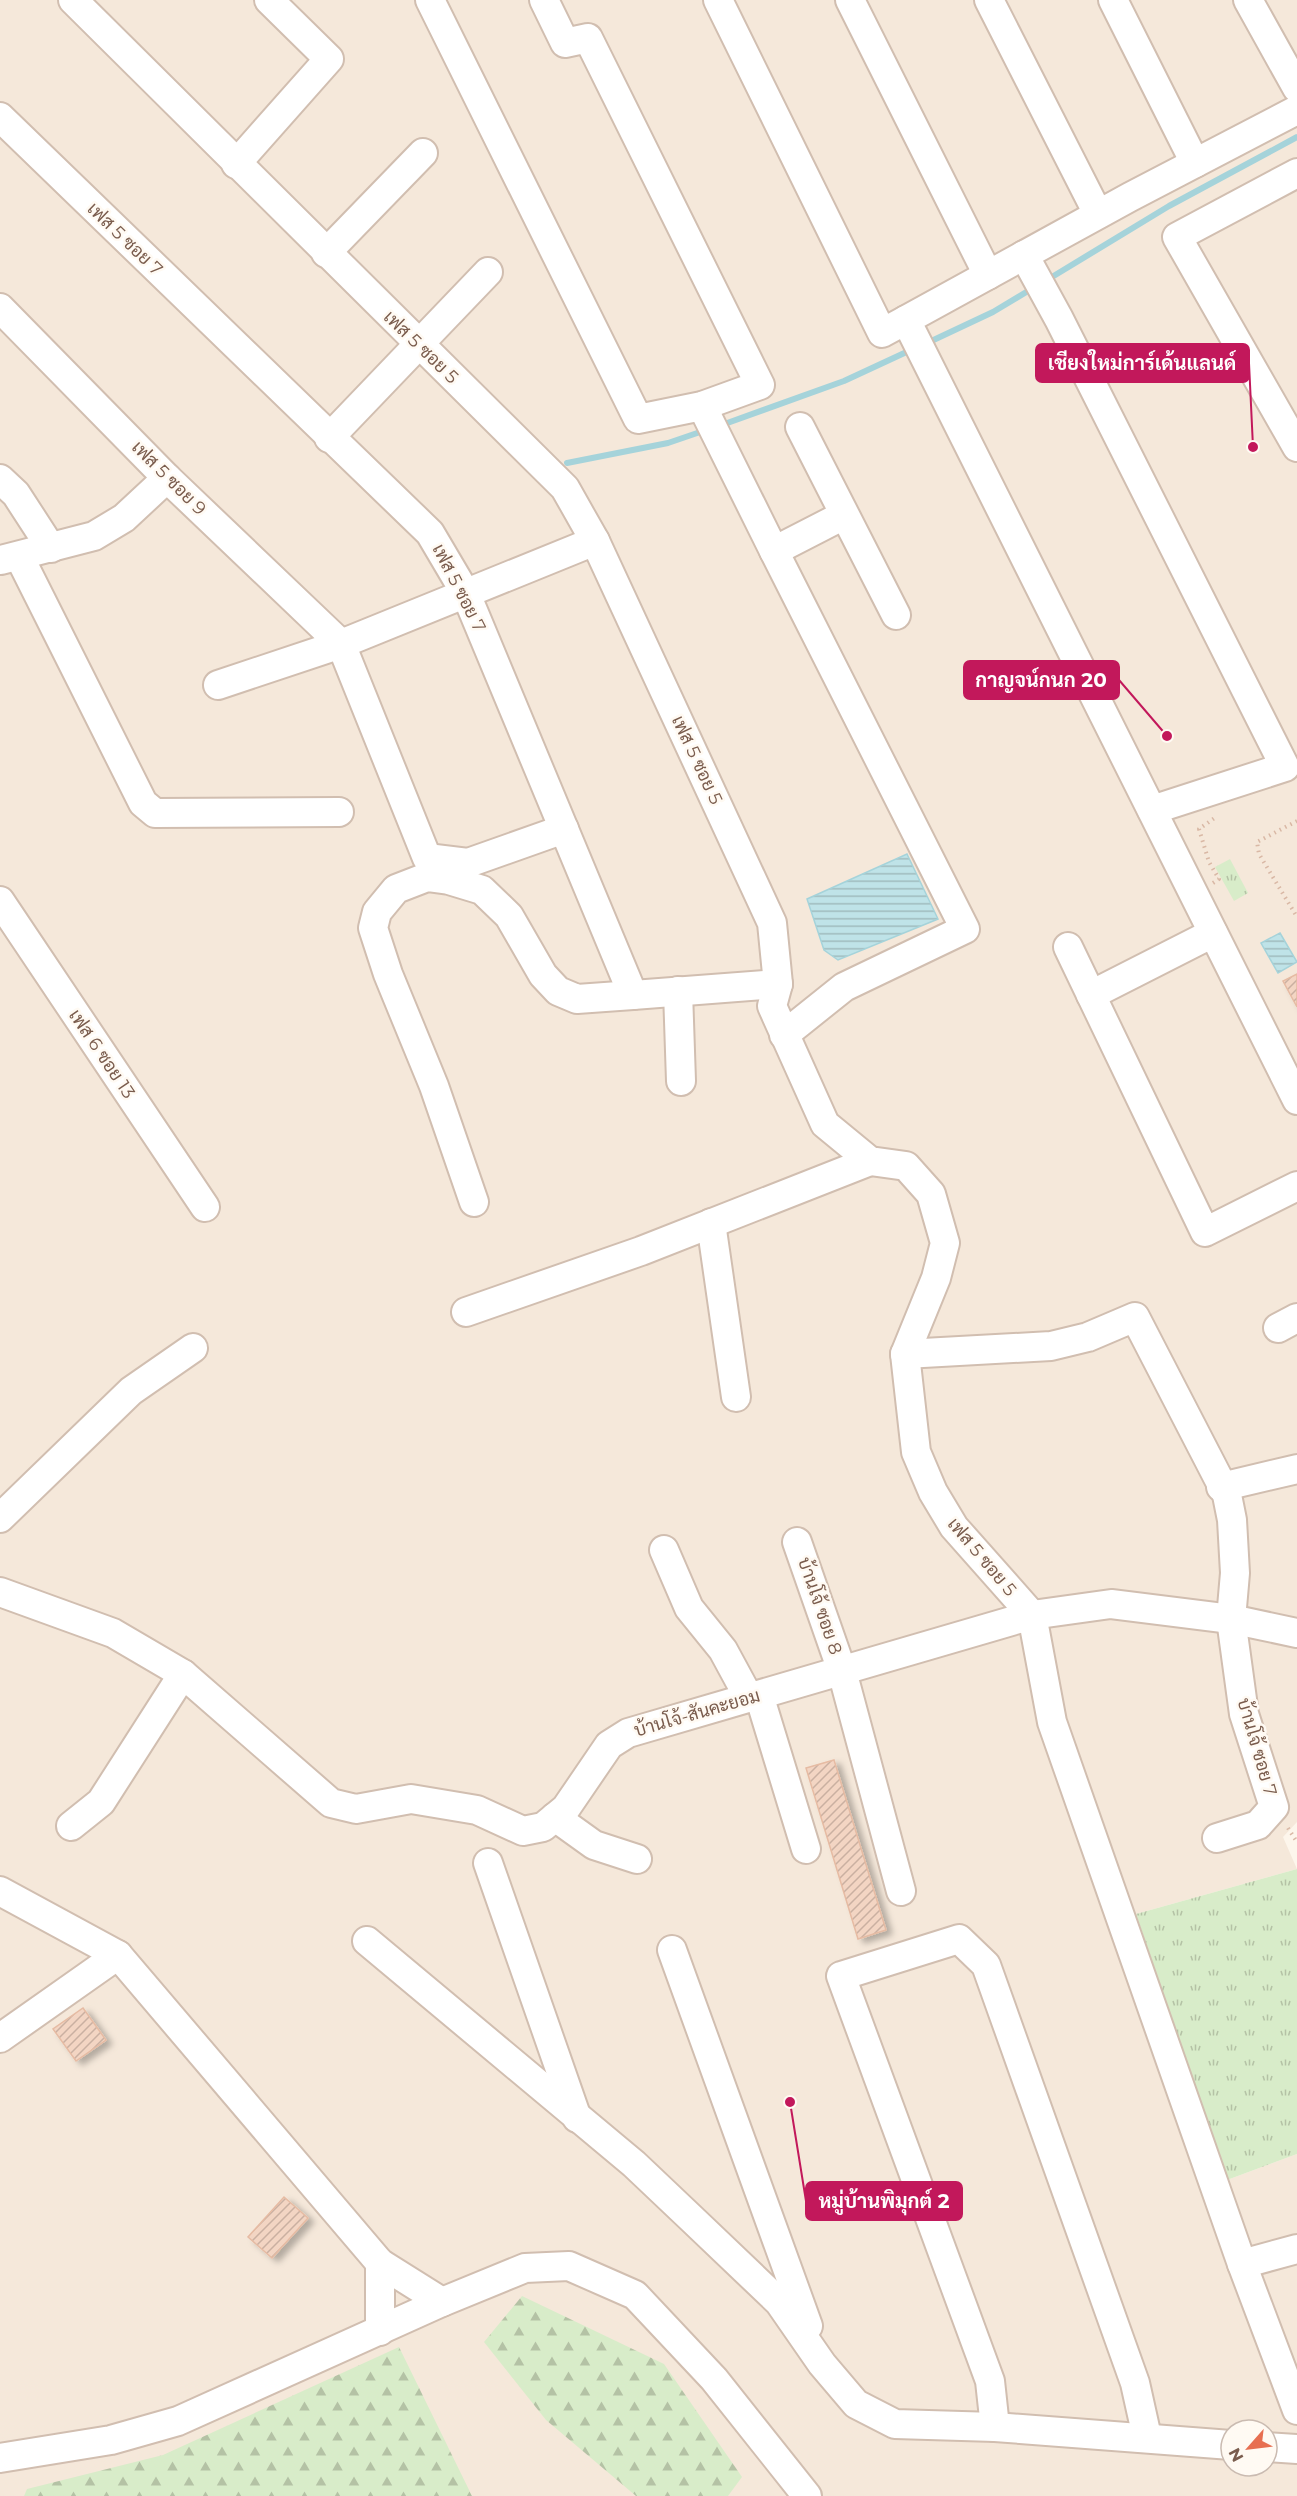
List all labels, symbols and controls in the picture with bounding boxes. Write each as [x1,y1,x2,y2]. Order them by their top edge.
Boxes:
street label: เฟส 5 ซอย 7 [83,198,167,280]
street label: เฟส 5 ซอย 5 [379,306,463,388]
callout: เชียงใหม่การ์เด้นแลนด์ [1036,344,1249,382]
text: เชียงใหม่การ์เด้นแลนด์ [1048,349,1237,375]
street label: เฟส 5 ซอย 9 [127,436,211,520]
street label: เฟส 5 ซอย 7 [427,540,491,636]
callout: กาญจน์กนก 20 [964,661,1119,699]
text: กาญจน์กนก 20 [975,667,1107,693]
street label: เฟส 5 ซอย 5 [667,712,727,808]
street label: เฟส 6 ซอย 13 [64,1005,140,1103]
street label: เฟส 5 ซอย 5 [943,1513,1021,1601]
street label: บ้านโจ้ ซอย 8 [793,1554,849,1658]
street label: บ้านโจ้-สันคะยอม [631,1683,762,1741]
street label: บ้านโจ้ ซอย 7 [1233,1695,1283,1798]
callout: หมู่บ้านพิมุกต์ 2 [806,2182,962,2220]
text: หมู่บ้านพิมุกต์ 2 [818,2188,950,2216]
north arrow [1219,2418,1279,2478]
text: N [1225,2445,1248,2465]

